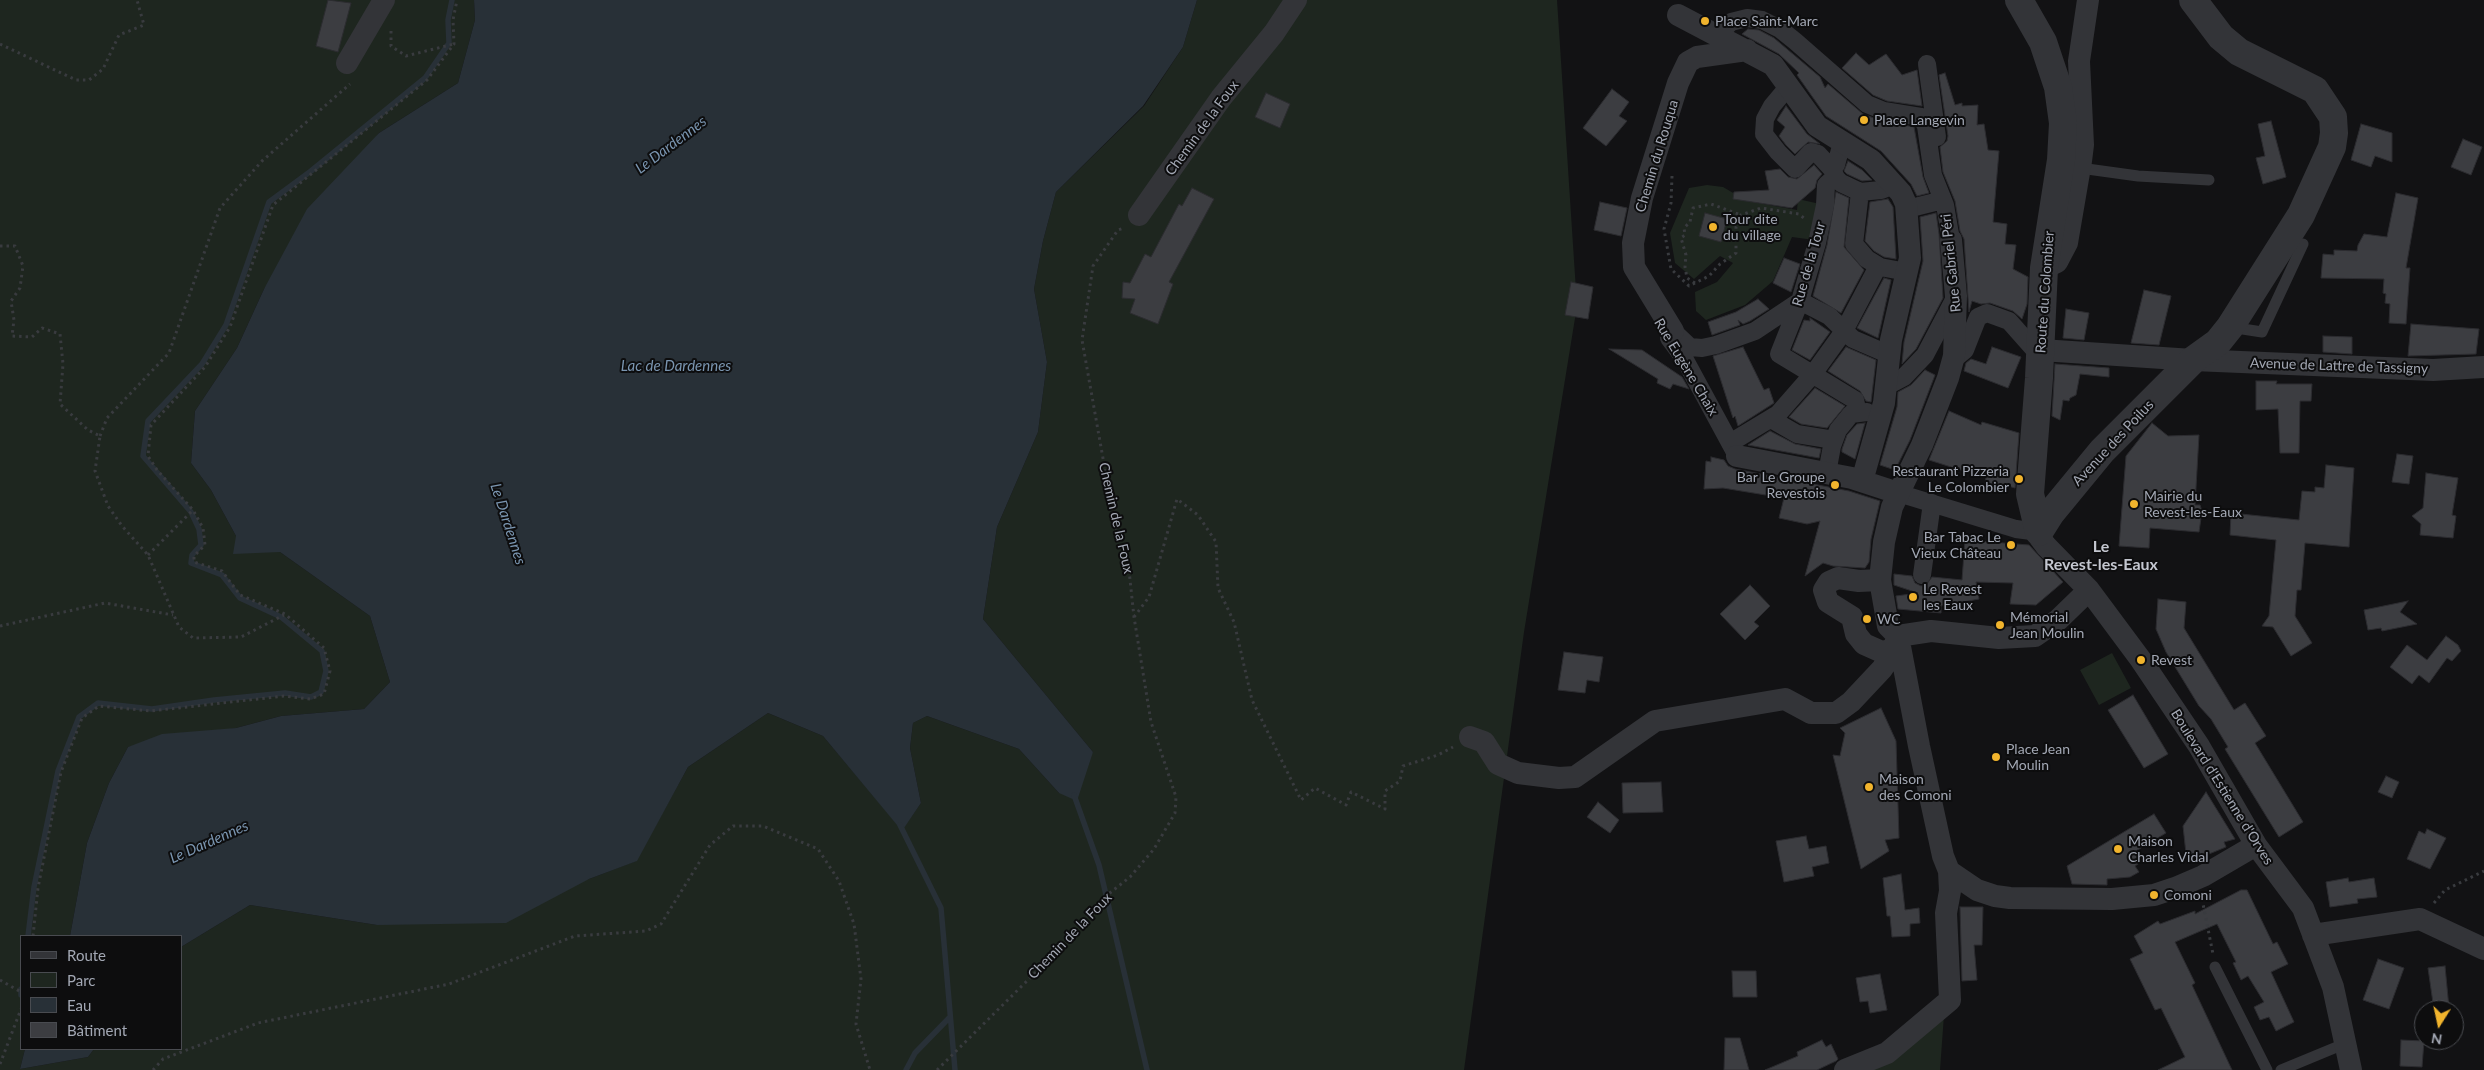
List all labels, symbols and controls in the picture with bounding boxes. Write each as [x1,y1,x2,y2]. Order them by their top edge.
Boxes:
place label: Place Saint-Marc [1715,13,1818,29]
marker: Place Saint-Marc [1699,15,1711,27]
street label: Chemin de la Foux [1162,77,1242,179]
street label: Chemin du Rouqua [1632,98,1682,214]
water label: Le Dardennes [632,112,710,178]
place label: Place Langevin [1874,112,1965,128]
marker: Place Langevin [1858,114,1870,126]
place label: Tour dite du village [1723,211,1781,243]
street label: Rue Gabriel Péri [1937,213,1965,313]
street label: Rue de la Tour [1789,220,1829,308]
marker: Tour dite du village [1707,221,1719,233]
street label: Route du Colombier [2032,230,2058,354]
street label: Rue Eugène Chaix [1650,315,1722,419]
street label: Avenue de Lattre de Tassigny [2250,354,2428,378]
water label: Lac de Dardennes [621,357,731,375]
street label: Avenue des Poilus [2069,397,2157,489]
street label: Chemin de la Foux [1095,461,1137,575]
place label: Restaurant Pizzeria Le Colombier [1892,463,2009,496]
place label: Bar Le Groupe Revestois [1737,469,1825,502]
marker: Restaurant Pizzeria Le Colombier [2013,473,2025,485]
marker: Bar Le Groupe Revestois [1829,479,1841,491]
water label: Le Dardennes [486,481,530,567]
place label: Mairie du Revest-les-Eaux [2144,488,2242,520]
marker: Mairie du Revest-les-Eaux [2128,498,2140,510]
place label: Bar Tabac Le Vieux Château [1911,529,2001,562]
district label: Le Revest-les-Eaux [2044,537,2158,575]
marker: Bar Tabac Le Vieux Château [2005,539,2017,551]
place label: Le Revest les Eaux [1923,581,1982,614]
marker: Le Revest les Eaux [1907,591,1919,603]
place label: Mémorial Jean Moulin [2010,609,2084,642]
place label: WC [1877,611,1901,627]
marker: WC [1861,613,1873,625]
marker: Mémorial Jean Moulin [1994,619,2006,631]
place label: Revest [2151,652,2192,668]
marker: Revest [2135,654,2147,666]
street label: Boulevard d'Estienne d'Orves [2167,706,2277,868]
place label: Place Jean Moulin [2006,741,2070,774]
marker: Place Jean Moulin [1990,751,2002,763]
place label: Maison des Comoni [1879,771,1952,804]
marker: Maison des Comoni [1863,781,1875,793]
water label: Le Dardennes [167,817,251,867]
place label: Maison Charles Vidal [2128,833,2208,866]
marker: Maison Charles Vidal [2112,843,2124,855]
place label: Comoni [2164,887,2212,903]
street label: Chemin de la Foux [1025,889,1115,983]
marker: Comoni [2148,889,2160,901]
legend [20,935,182,1050]
text: Route [67,946,106,964]
text: Parc [67,971,96,989]
text: Eau [67,996,91,1014]
north arrow [2414,1000,2464,1050]
text: Bâtiment [67,1021,127,1039]
text: N [2430,1030,2443,1049]

